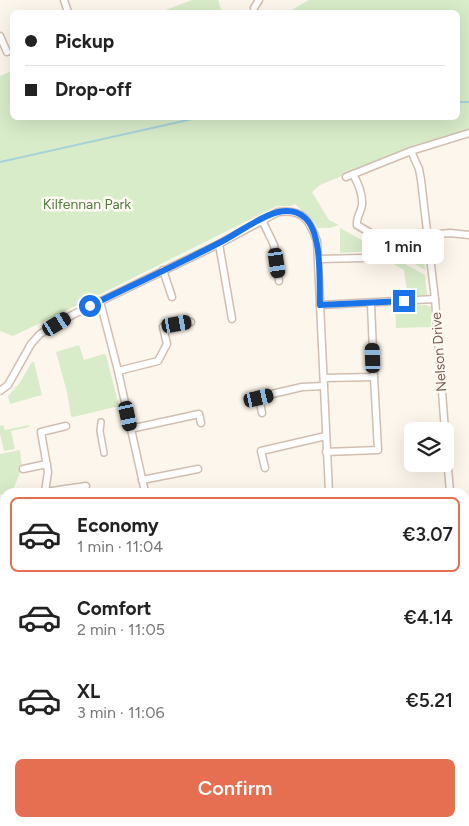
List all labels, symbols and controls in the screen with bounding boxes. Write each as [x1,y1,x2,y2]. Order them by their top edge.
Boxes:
text: Pickup [55,30,114,53]
text: Drop-off [55,78,132,101]
park label: Kilfennan Park [43,196,131,213]
callout: 1 min [363,228,445,264]
text: 1 min [384,237,422,256]
car [267,247,286,279]
route end [393,290,415,312]
route start [79,295,101,317]
car [40,310,73,338]
street label: Nelson Drive [428,311,450,392]
car [160,314,193,334]
car [364,343,381,373]
car [242,387,275,409]
car [117,400,138,432]
map controls [404,422,454,472]
button: layers [404,422,454,472]
icon: car [17,512,62,557]
text: Economy [77,514,159,537]
text: €3.07 [402,523,453,546]
text: 1 min · 11:04 [77,537,163,556]
icon: car [17,595,62,640]
text: Comfort [77,597,152,620]
text: €4.14 [404,606,453,629]
text: 2 min · 11:05 [77,620,165,639]
icon: car [17,678,62,723]
text: XL [77,680,100,703]
text: €5.21 [406,689,453,712]
text: 3 min · 11:06 [77,703,164,722]
button: Confirm [15,759,455,817]

